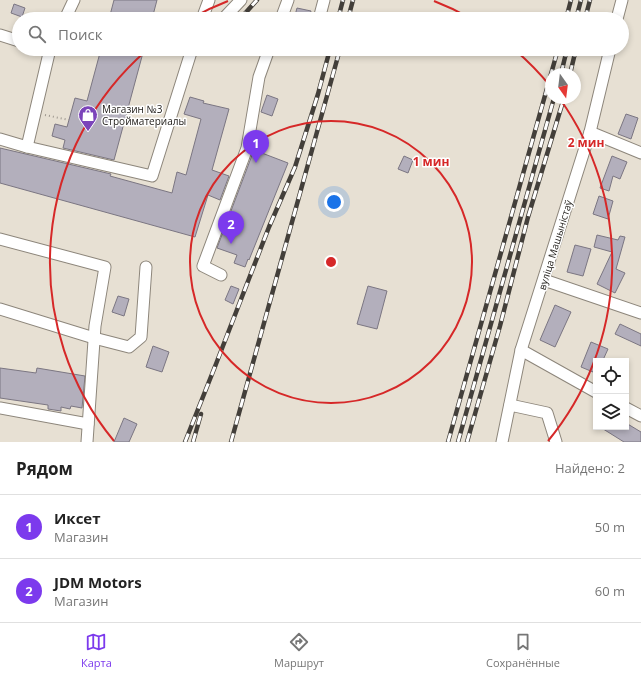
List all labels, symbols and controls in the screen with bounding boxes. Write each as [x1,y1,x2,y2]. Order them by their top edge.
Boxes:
search box [12,12,629,56]
icon: search [26,23,48,45]
text: Поиск [58,24,102,44]
north arrow [545,68,581,104]
place label: Магазин №3 Стройматериалы [102,102,186,128]
shop icon: Магазин №3 Стройматериалы [77,104,99,132]
pin: 1 [243,130,269,163]
text: 2 мин [568,134,604,151]
text: 1 мин [413,153,449,170]
your location [324,192,344,212]
street label: вуліца Машыністаў [535,197,576,292]
pin: 2 [218,211,244,244]
centre of rings [324,255,338,269]
map controls [593,358,629,430]
button: locate [593,358,629,394]
button: layers [593,394,629,430]
text: Рядом [16,457,73,480]
text: Найдено: 2 [555,459,625,477]
text: Иксет [54,508,101,528]
text: 1 [25,518,33,536]
text: 50 m [595,518,625,536]
text: Магазин [54,528,109,546]
text: JDM Motors [54,572,142,592]
text: 2 [25,582,33,600]
text: 60 m [595,582,625,600]
text: Магазин [54,592,109,610]
tab: Карта [81,631,112,670]
tab: Маршрут [274,631,324,670]
tab: Сохранённые [486,631,560,670]

